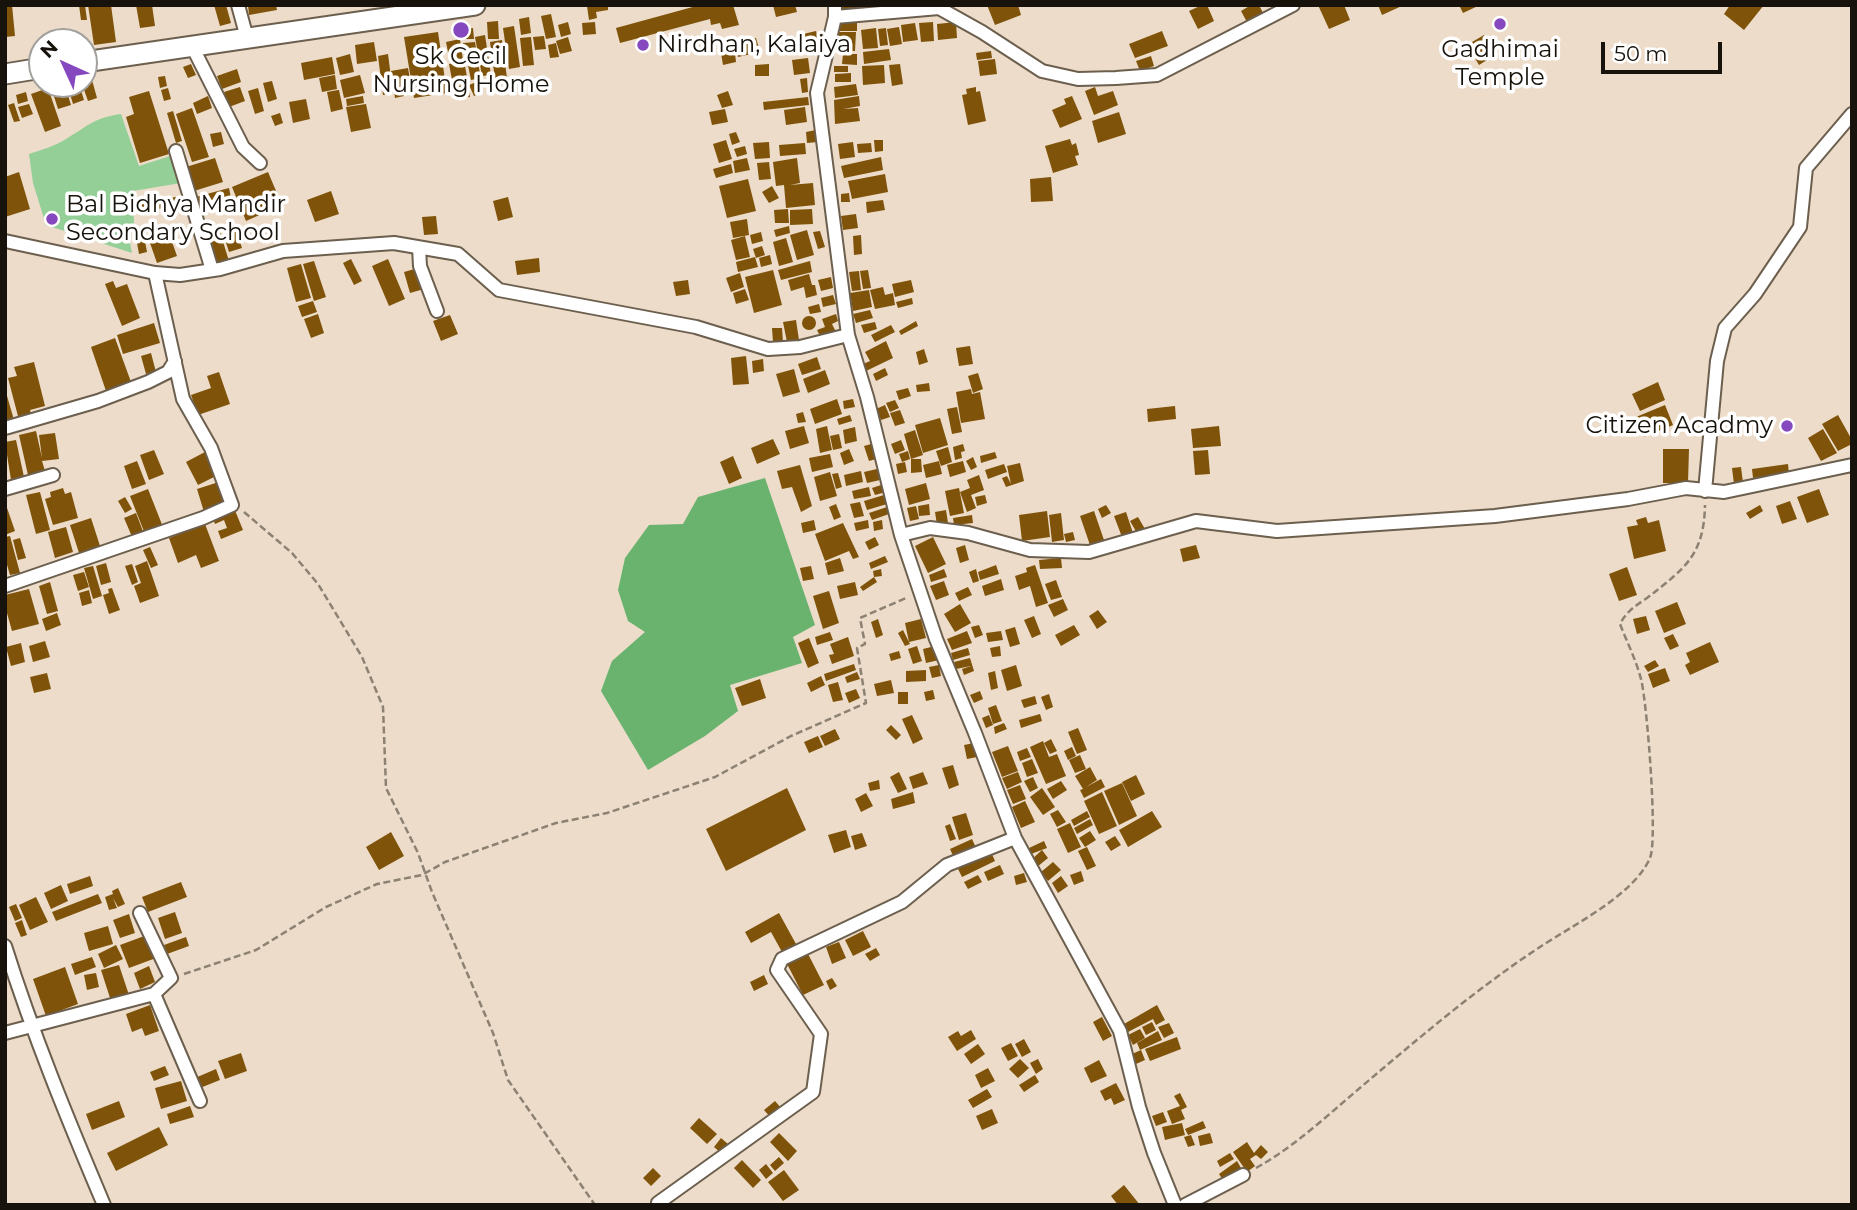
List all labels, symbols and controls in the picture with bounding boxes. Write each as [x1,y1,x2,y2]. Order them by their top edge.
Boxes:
marker: Gadhimai Temple [1492,16,1508,32]
marker: Sk Cecil Nursing Home [451,20,471,40]
north arrow [28,28,98,98]
scale bar [1605,28,1726,72]
place label: Nirdhan, Kalaiya [657,31,851,59]
text: N [36,36,63,63]
place label: Gadhimai Temple [1441,36,1559,92]
marker: Nirdhan, Kalaiya [635,37,651,53]
text: 50 m [1614,41,1668,66]
place label: Sk Cecil Nursing Home [373,43,549,99]
place label: Bal Bidhya Mandir Secondary School [66,191,286,247]
marker: Bal Bidhya Mandir Secondary School [44,211,60,227]
place label: Citizen Acadmy [1585,412,1773,440]
marker: Citizen Acadmy [1779,418,1795,434]

